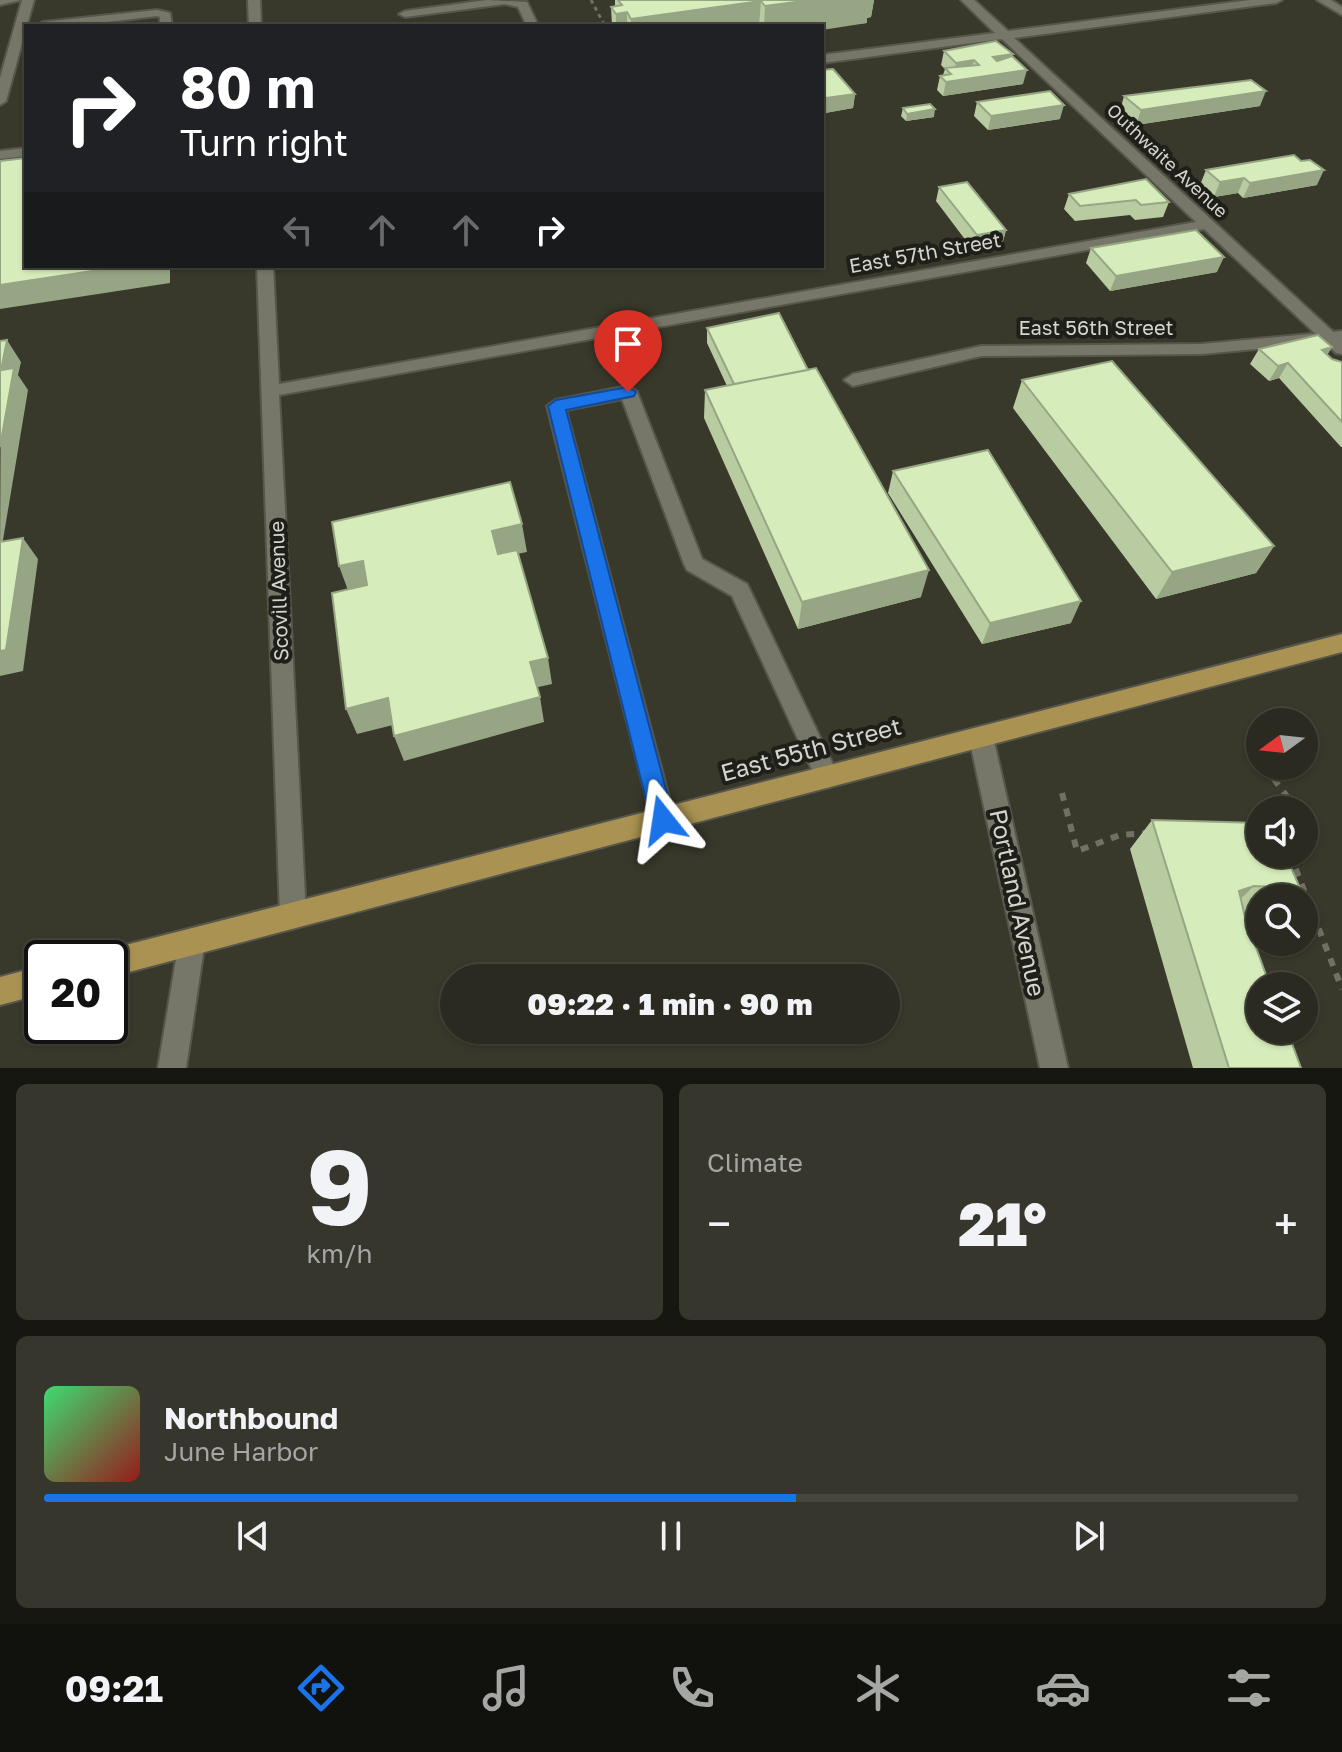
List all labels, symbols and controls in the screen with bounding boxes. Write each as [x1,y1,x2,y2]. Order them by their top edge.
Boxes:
text: 80 m [180,53,315,120]
icon: right [48,56,152,160]
street label: Outhwaite Avenue [1103,99,1233,222]
text: Turn right [180,121,348,164]
icon: left [276,208,320,252]
icon: ahead [360,208,404,252]
icon: ahead [444,208,488,252]
icon: right [528,208,572,252]
street label: East 57th Street [847,227,1003,277]
pin [594,310,662,392]
street label: East 56th Street [1018,315,1174,339]
icon: arrive [606,322,650,366]
street label: Scovill Avenue [264,521,292,662]
north arrow [1246,708,1318,780]
map controls [1246,708,1318,1044]
street label: East 55th Street [717,711,904,787]
position arrow [621,778,705,862]
button: sound [1246,796,1318,868]
street label: Portland Avenue [984,806,1052,999]
button: search [1246,884,1318,956]
speed limit sign: 20 [24,940,128,1044]
button: layers [1246,972,1318,1044]
text: 09:22 · 1 min · 90 m [527,986,813,1022]
text: 9 [306,1123,373,1248]
text: Climate [707,1147,803,1178]
text: 21° [958,1187,1047,1259]
text: − [707,1197,731,1250]
text: + [1274,1197,1298,1250]
text: km/h [306,1238,373,1269]
text: Northbound [164,1400,338,1436]
text: June Harbor [164,1436,318,1467]
icon: previous [231,1514,275,1558]
icon: pause [649,1514,693,1558]
icon: next [1067,1514,1111,1558]
icon: directions [293,1660,349,1716]
icon: music [478,1660,534,1716]
icon: phone [664,1660,720,1716]
icon: climate [850,1660,906,1716]
icon: car [1035,1660,1091,1716]
icon: filters [1221,1660,1277,1716]
text: 09:21 [65,1667,163,1710]

